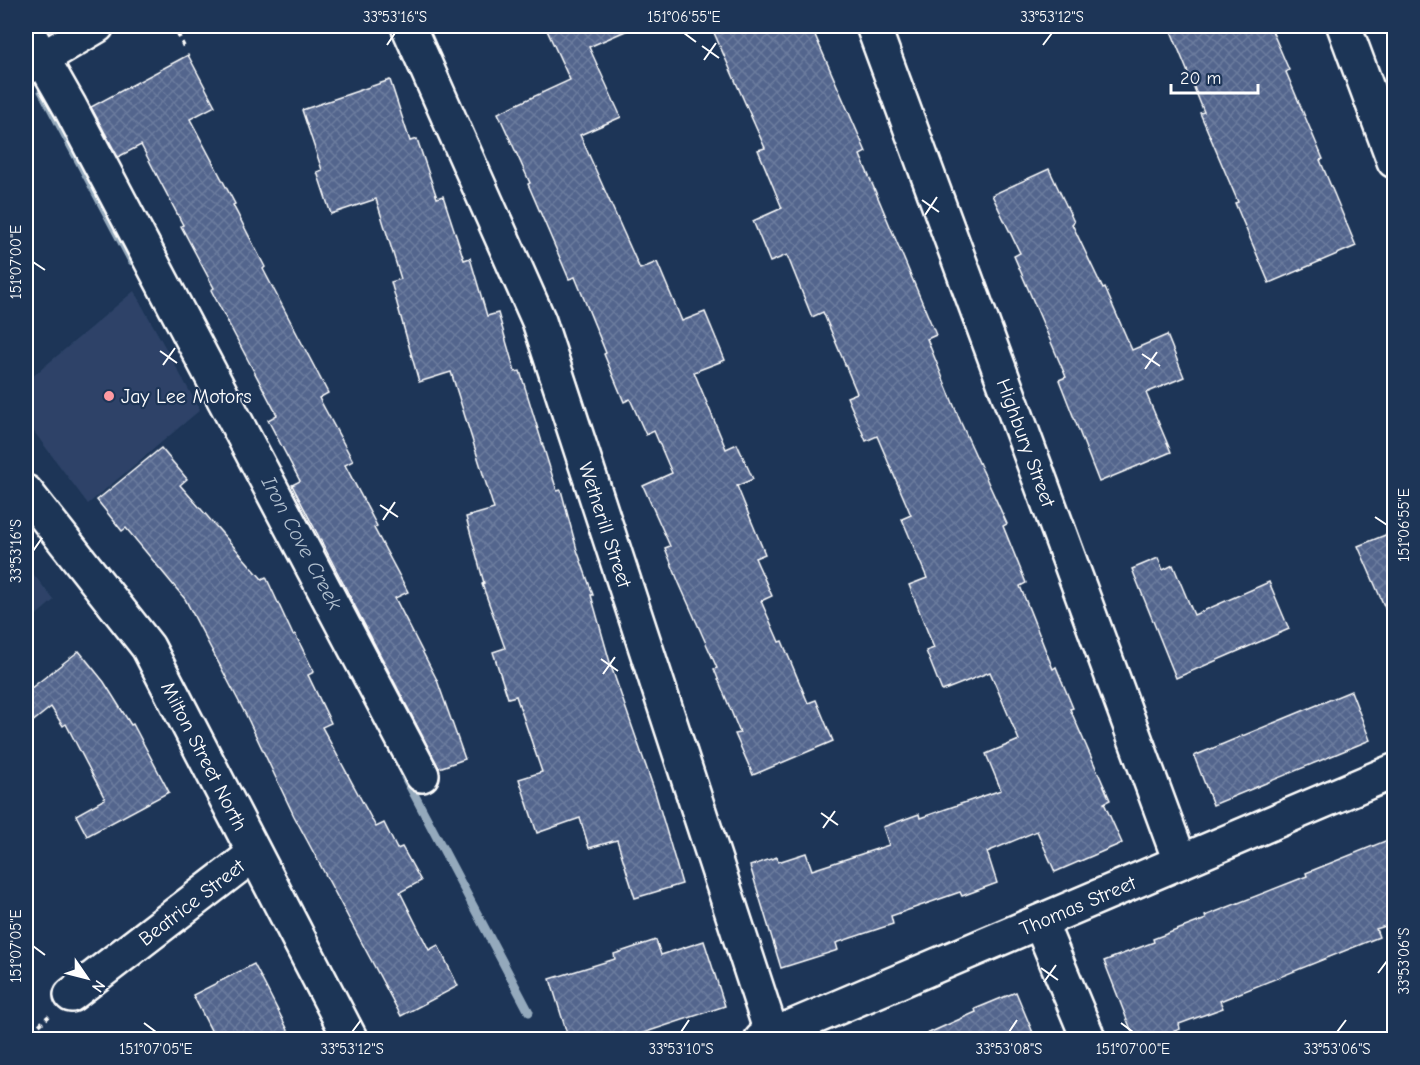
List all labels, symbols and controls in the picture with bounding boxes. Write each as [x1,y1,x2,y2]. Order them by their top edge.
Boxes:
text: 33°53'16"S [363,8,427,26]
text: 151°06'55"E [647,8,721,26]
text: 33°53'12"S [1020,8,1084,26]
scale bar [1171,57,1258,95]
text: 20 m [1180,68,1221,89]
text: 151°07'00"E [7,225,25,299]
street label: Highbury Street [992,376,1060,511]
place label: Jay Lee Motors [121,385,252,408]
marker: Jay Lee Motors [102,389,116,403]
street label: Wetherill Street [574,459,637,592]
water label: Iron Cove Creek [256,471,348,615]
text: 151°06'55"E [1395,488,1413,562]
text: 33°53'16"S [7,519,25,583]
street label: Milton Street North [156,678,252,835]
street label: Beatrice Street [134,854,250,951]
street label: Thomas Street [1016,871,1140,941]
text: 151°07'05"E [7,909,25,983]
text: 33°53'06"S [1395,927,1413,995]
north arrow [57,948,117,1008]
text: N [88,977,109,995]
text: 151°07'05"E [119,1040,193,1058]
text: 33°53'12"S [320,1040,384,1058]
text: 33°53'10"S [648,1040,714,1058]
text: 33°53'08"S [976,1040,1042,1058]
text: 151°07'00"E [1096,1040,1170,1058]
text: 33°53'06"S [1303,1040,1371,1058]

